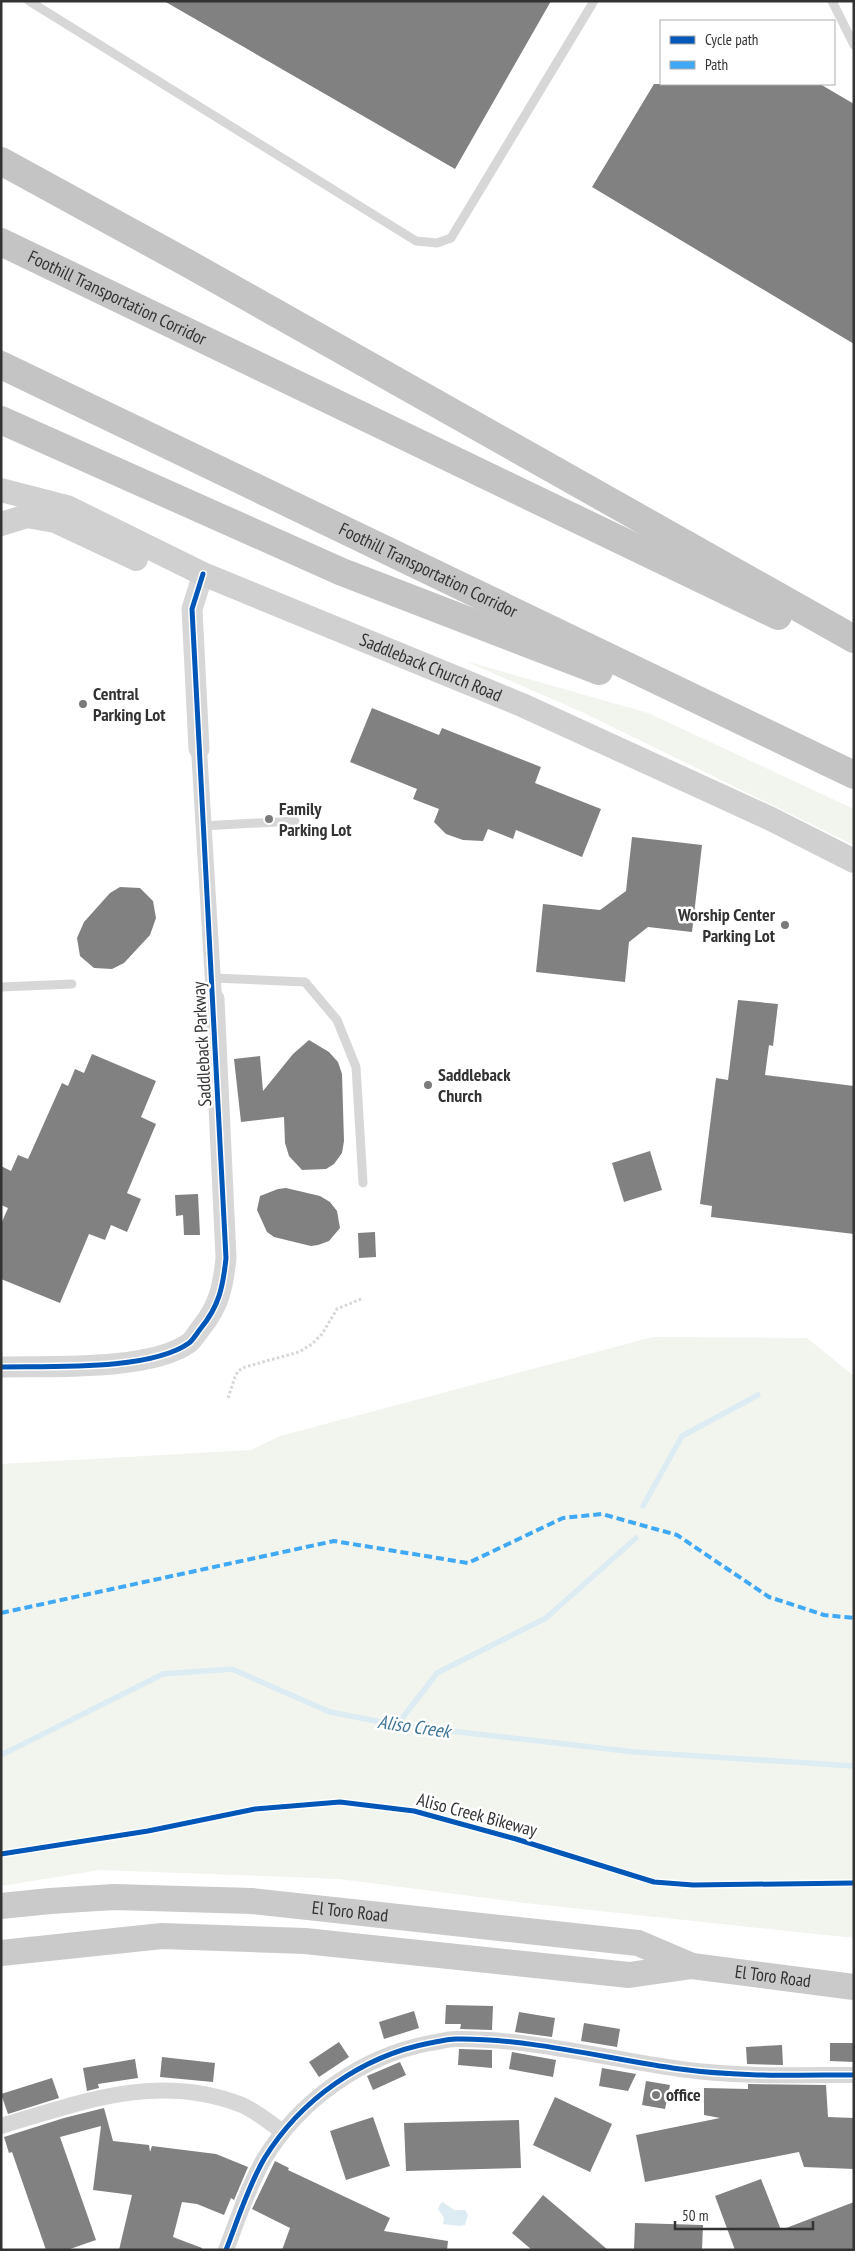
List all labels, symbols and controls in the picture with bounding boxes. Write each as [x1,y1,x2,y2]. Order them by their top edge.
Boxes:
legend [660,20,835,85]
text: Cycle path [705,30,758,49]
text: Path [705,55,728,74]
street label: Foothill Transportation Corridor [24,245,211,350]
street label: Foothill Transportation Corridor [335,517,522,623]
street label: Saddleback Church Road [356,628,506,707]
place label: Central Parking Lot [93,682,166,726]
marker: Central Parking Lot [77,698,89,710]
place label: Family Parking Lot [279,797,352,841]
marker: Family Parking Lot [263,813,275,825]
place label: Worship Center Parking Lot [677,903,776,947]
marker: Worship Center Parking Lot [779,919,791,931]
street label: Saddleback Parkway [187,981,216,1107]
place label: Saddleback Church [438,1063,511,1107]
marker: Saddleback Church [422,1079,434,1091]
water label: Aliso Creek [376,1709,454,1743]
street label: Aliso Creek Bikeway [415,1787,540,1842]
street label: El Toro Road [311,1896,389,1927]
street label: El Toro Road [734,1960,812,1992]
place label: office [666,2083,701,2106]
marker: office [650,2089,662,2101]
scale bar [675,2198,812,2230]
text: 50 m [682,2206,708,2225]

